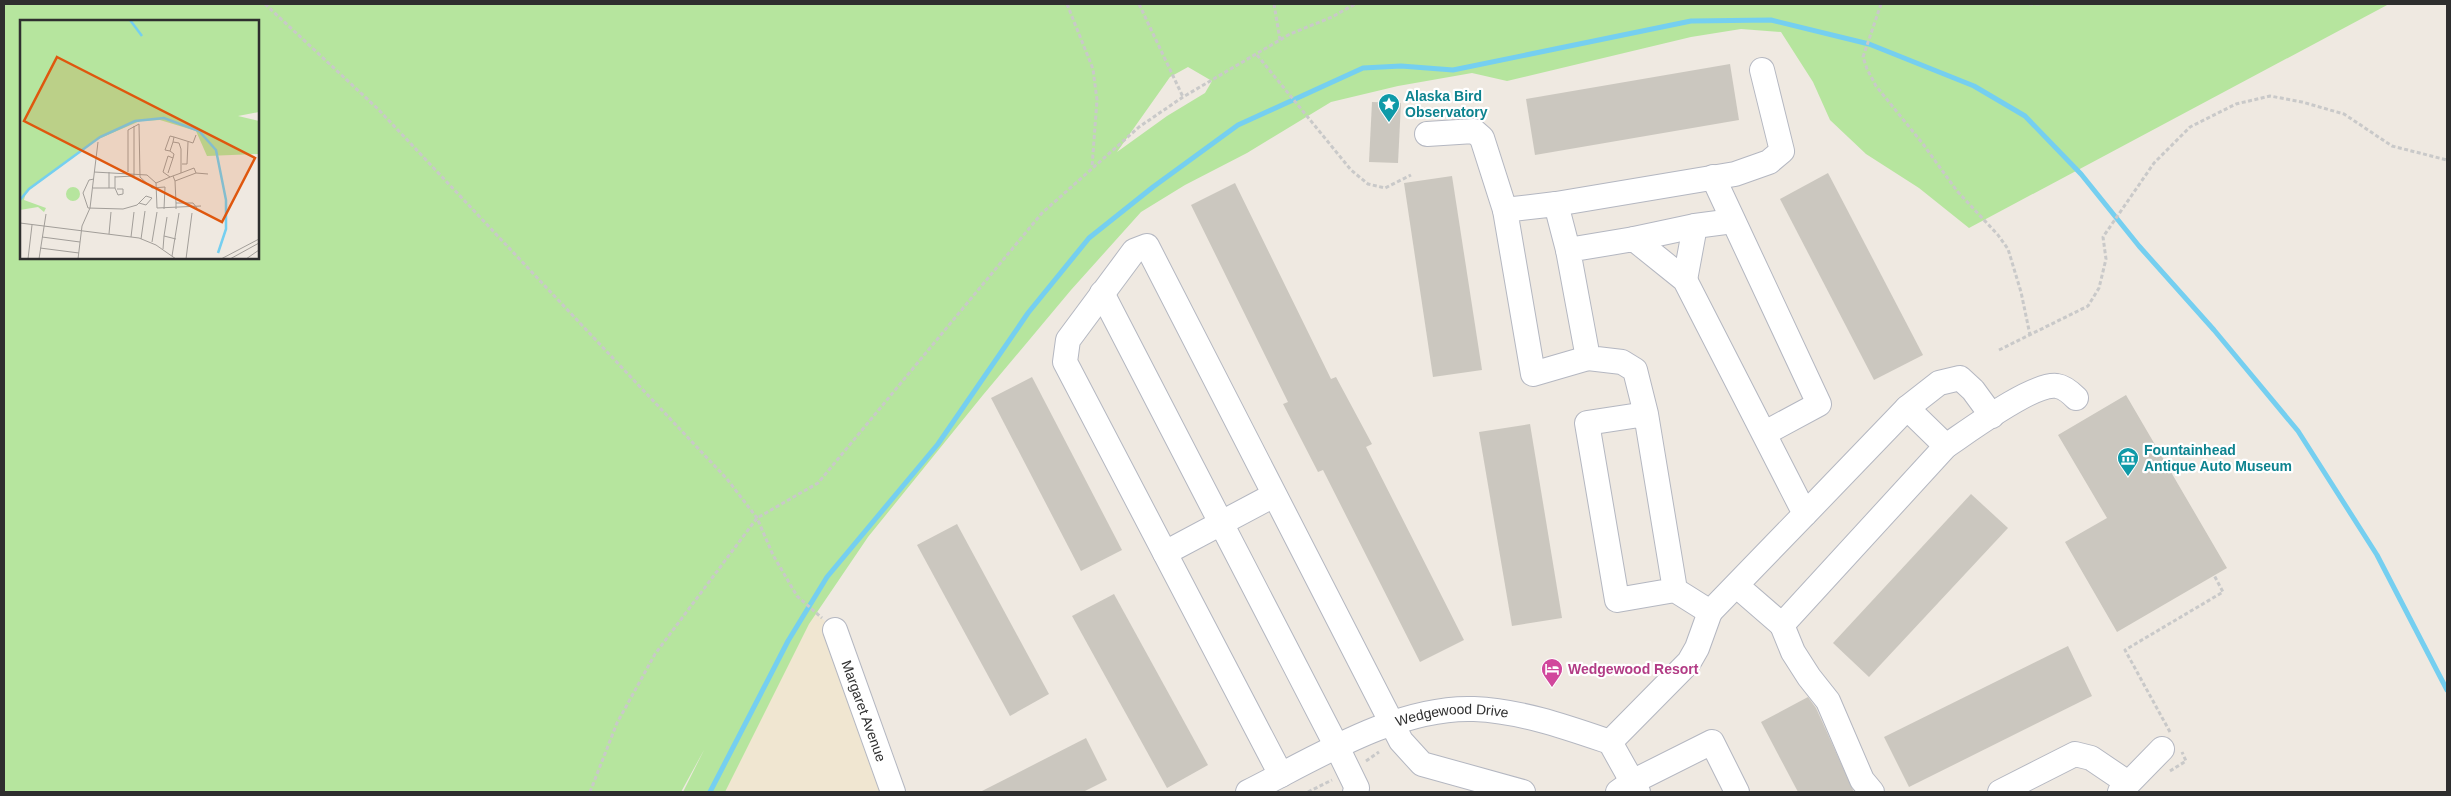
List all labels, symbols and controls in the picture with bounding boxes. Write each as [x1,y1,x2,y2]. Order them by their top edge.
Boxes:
inset map [20,20,259,259]
place label: Alaska Bird Observatory [1405,88,1488,120]
place icon: Alaska Bird Observatory [1377,92,1401,123]
place label: Fountainhead Antique Auto Museum [2144,442,2292,474]
museum icon: Fountainhead Antique Auto Museum [2116,446,2140,477]
hotel icon: Wedgewood Resort [1540,657,1564,688]
street label: Margaret Avenue [839,658,890,764]
place label: Wedgewood Resort [1568,661,1699,677]
street label: Wedgewood Drive [1394,701,1510,729]

